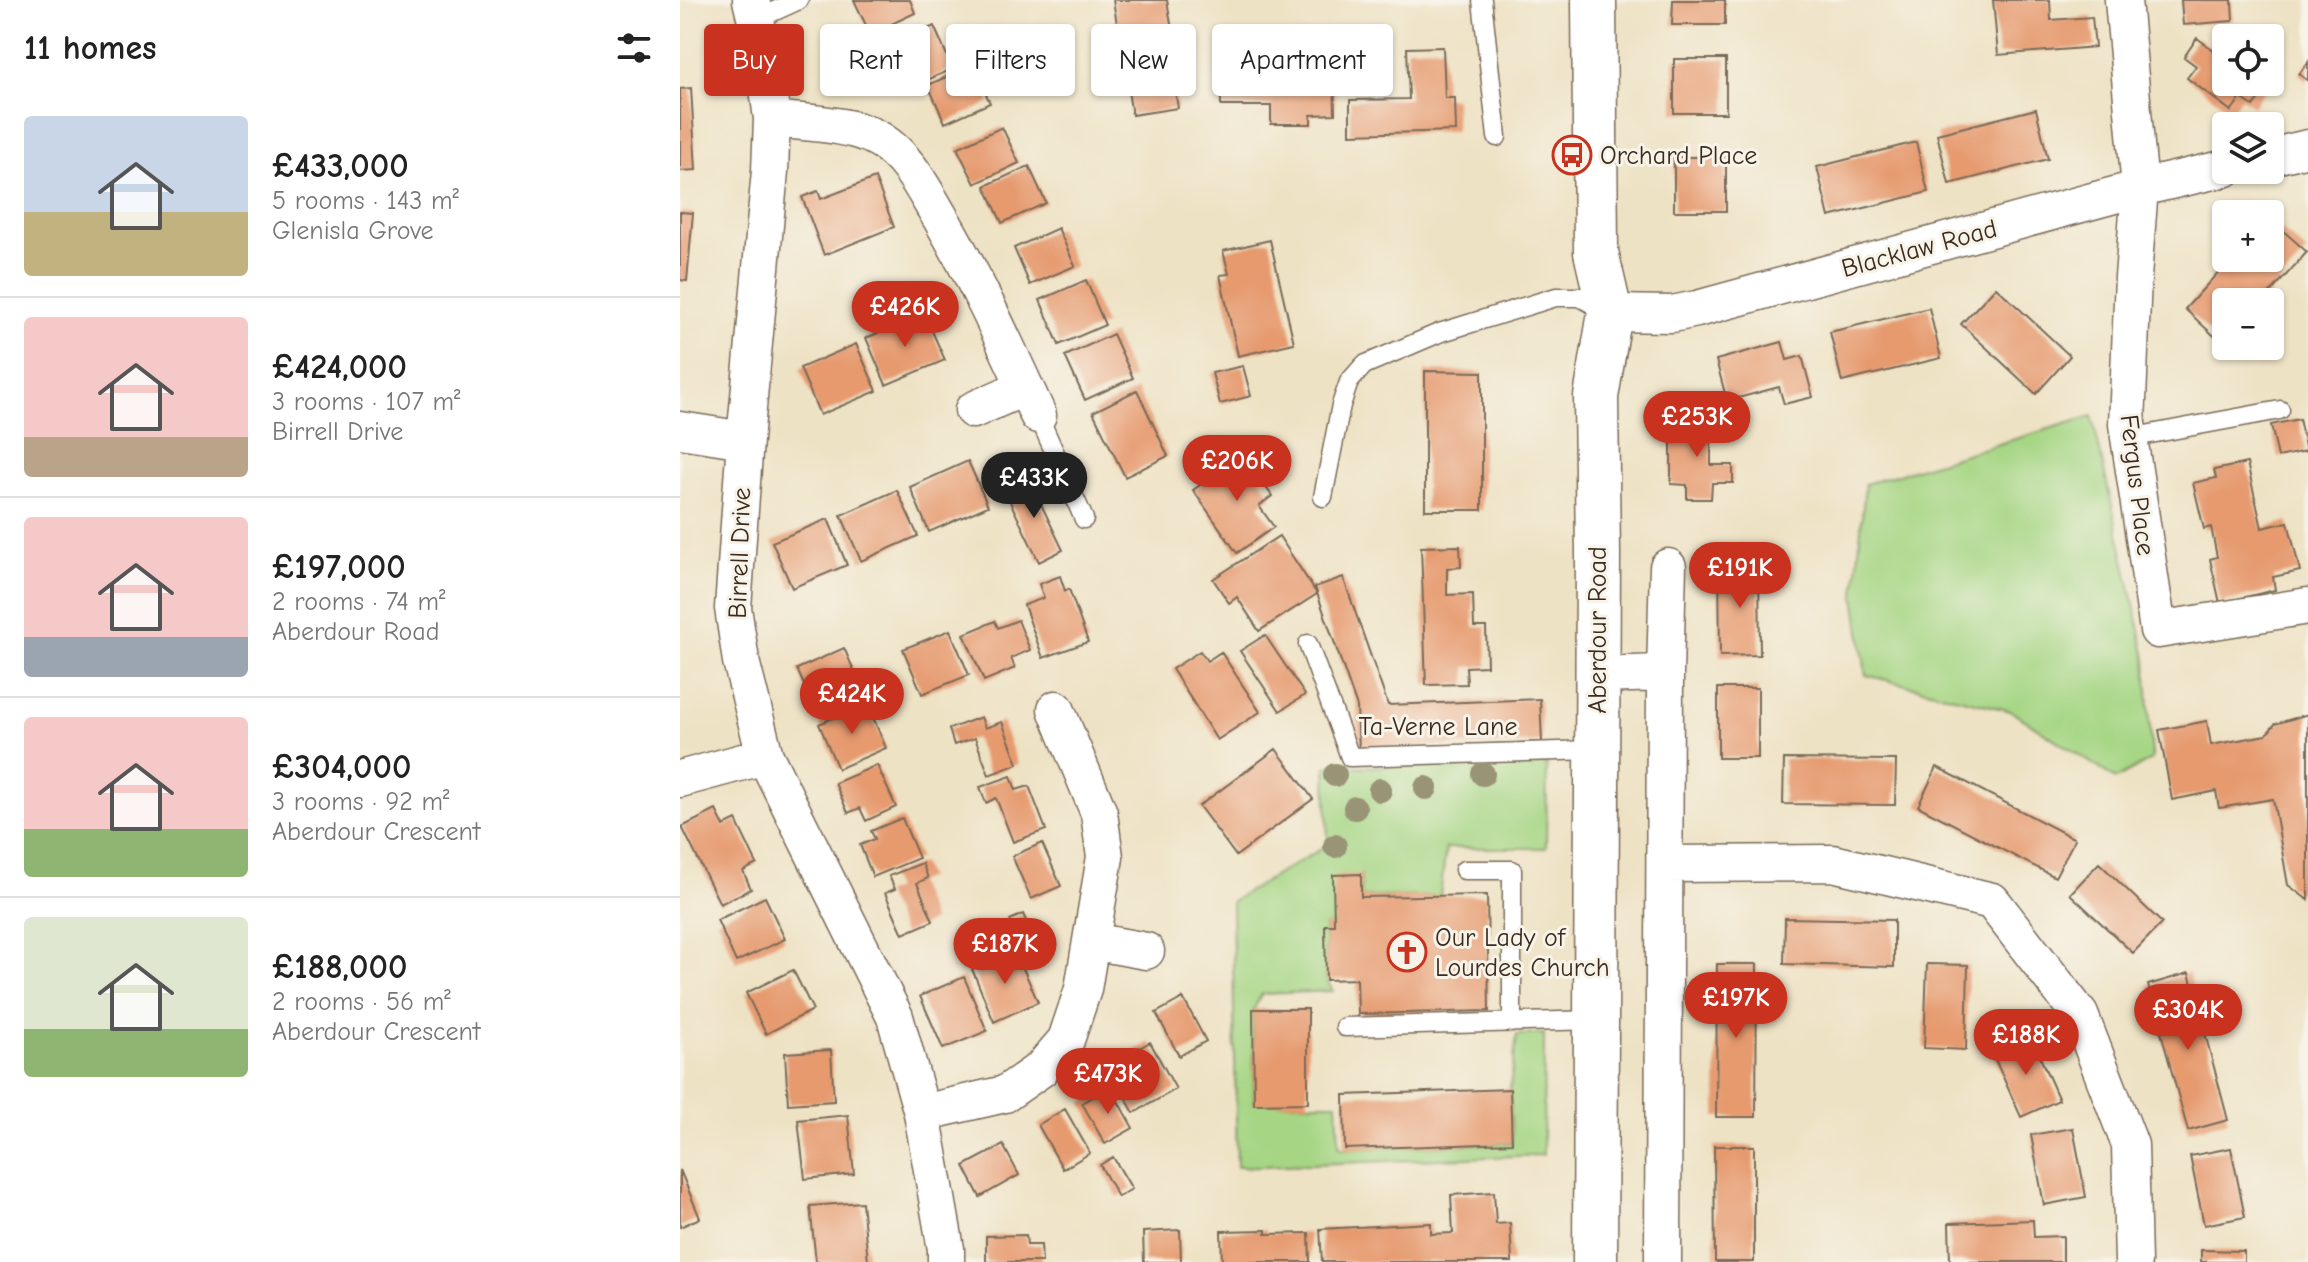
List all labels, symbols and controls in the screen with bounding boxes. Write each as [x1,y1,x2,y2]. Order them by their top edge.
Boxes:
chip: Buy [704,24,804,96]
chip: Rent [820,24,930,96]
chip: Filters [946,24,1075,96]
chip: New [1091,24,1196,96]
chip: Apartment [1212,24,1393,96]
map controls [2212,24,2284,360]
button: locate [2212,24,2284,96]
icon: filters [612,26,656,70]
text: 11 homes [24,28,157,68]
button: layers [2212,112,2284,184]
bus stop icon: Orchard Place [1551,134,1593,176]
place label: Orchard Place [1600,141,1757,171]
text: £433,000 [272,146,409,186]
icon: home [88,148,184,244]
text: 5 rooms · 143 m² [272,186,459,216]
button: + [2212,200,2284,272]
street label: Blacklaw Road [1838,214,2000,284]
text: Glenisla Grove [272,216,434,246]
pin: £426K [849,281,961,349]
button: − [2212,288,2284,360]
text: £426K [870,292,940,322]
text: £424,000 [272,347,407,387]
icon: home [88,349,184,445]
text: 3 rooms · 107 m² [272,387,461,417]
pin: £253K [1641,391,1753,459]
text: £253K [1661,402,1733,432]
street label: Fergus Place [2113,413,2161,557]
text: Birrell Drive [272,417,403,447]
pin: £206K [1181,435,1293,503]
text: £206K [1200,446,1274,476]
pin: £433K [978,452,1090,520]
text: £433K [999,463,1069,493]
street label: Birrell Drive [723,487,757,619]
pin: £191K [1684,542,1796,610]
street label: Aberdour Road [1583,546,1613,714]
text: £197,000 [272,547,406,587]
icon: home [88,549,184,645]
text: £191K [1707,553,1773,583]
text: 2 rooms · 74 m² [272,587,445,617]
text: Aberdour Road [272,617,440,647]
pin: £424K [796,668,908,736]
text: £424K [818,679,886,709]
street label: Ta-Verne Lane [1359,712,1518,742]
text: £304,000 [272,747,411,787]
icon: home [88,749,184,845]
text: 3 rooms · 92 m² [272,787,450,817]
text: Aberdour Crescent [272,817,480,847]
pin: £187K [949,918,1061,986]
place label: Our Lady of Lourdes Church [1435,923,1610,983]
text: £187K [972,929,1038,959]
church icon: Our Lady of Lourdes Church [1386,931,1428,973]
text: £188,000 [272,947,407,987]
icon: home [88,949,184,1045]
pin: £197K [1680,972,1792,1040]
text: £197K [1702,983,1770,1013]
pin: £304K [2132,984,2244,1052]
text: 2 rooms · 56 m² [272,987,451,1017]
text: £304K [2152,995,2224,1025]
pin: £188K [1970,1009,2082,1077]
text: Aberdour Crescent [272,1017,480,1047]
text: £188K [1992,1020,2060,1050]
pin: £473K [1052,1048,1164,1116]
text: £473K [1074,1059,1142,1089]

